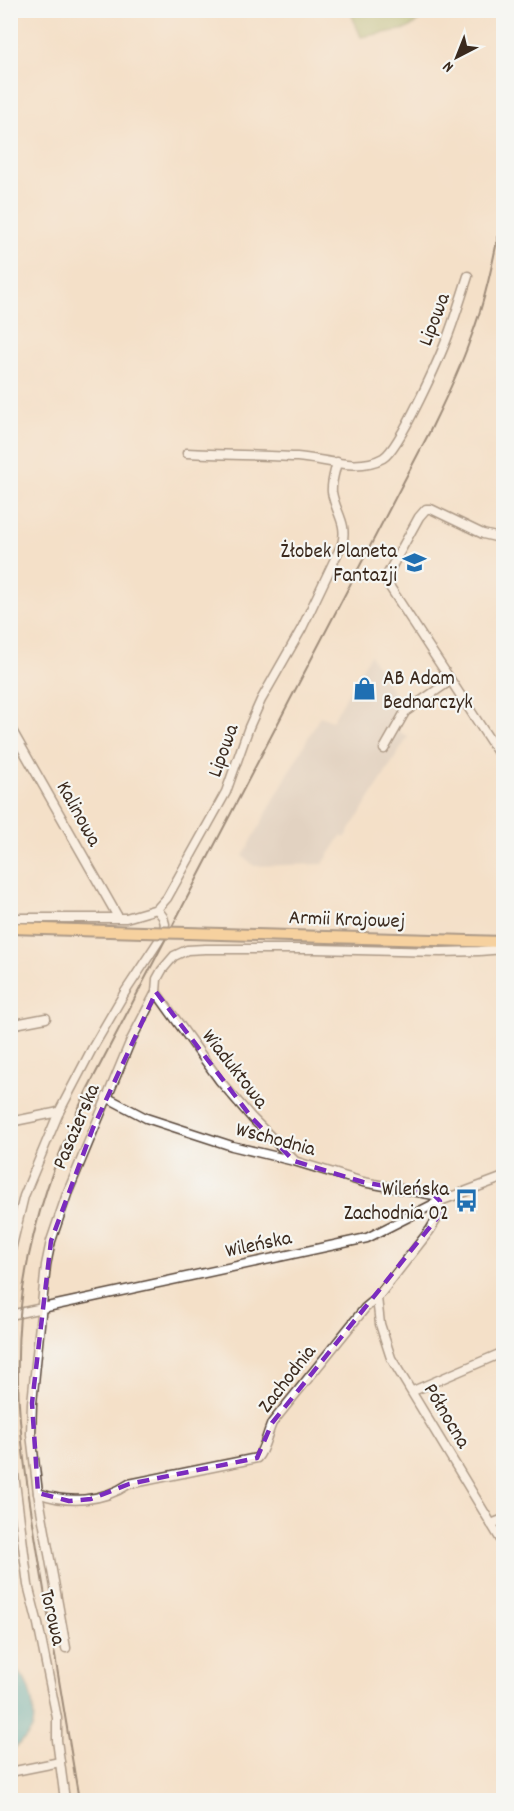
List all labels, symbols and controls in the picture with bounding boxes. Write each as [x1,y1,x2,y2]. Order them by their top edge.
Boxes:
north arrow [427,27,487,87]
text: N [438,55,459,77]
street label: Lipowa [412,288,460,351]
place label: Żłobek Planeta Fantazji [280,538,398,592]
school or university icon: Żłobek Planeta Fantazji [402,549,428,575]
place label: AB Adam Bednarczyk [383,665,473,719]
shop icon: AB Adam Bednarczyk [352,676,378,702]
street label: Lipowa [201,719,249,782]
street label: Kalinowa [47,776,108,854]
street label: Armii Krajowej [288,904,406,938]
street label: Wiaduktowa [193,1024,275,1117]
street label: Pasażerska [46,1079,110,1175]
street label: Wschodnia [232,1116,320,1166]
place label: Wileńska Zachodnia 02 [344,1176,450,1230]
bus stop icon: Wileńska Zachodnia 02 [454,1187,480,1213]
street label: Wileńska [223,1224,296,1268]
street label: Zachodnia [252,1338,325,1421]
street label: Północna [414,1378,477,1456]
street label: Torowa [30,1587,72,1650]

